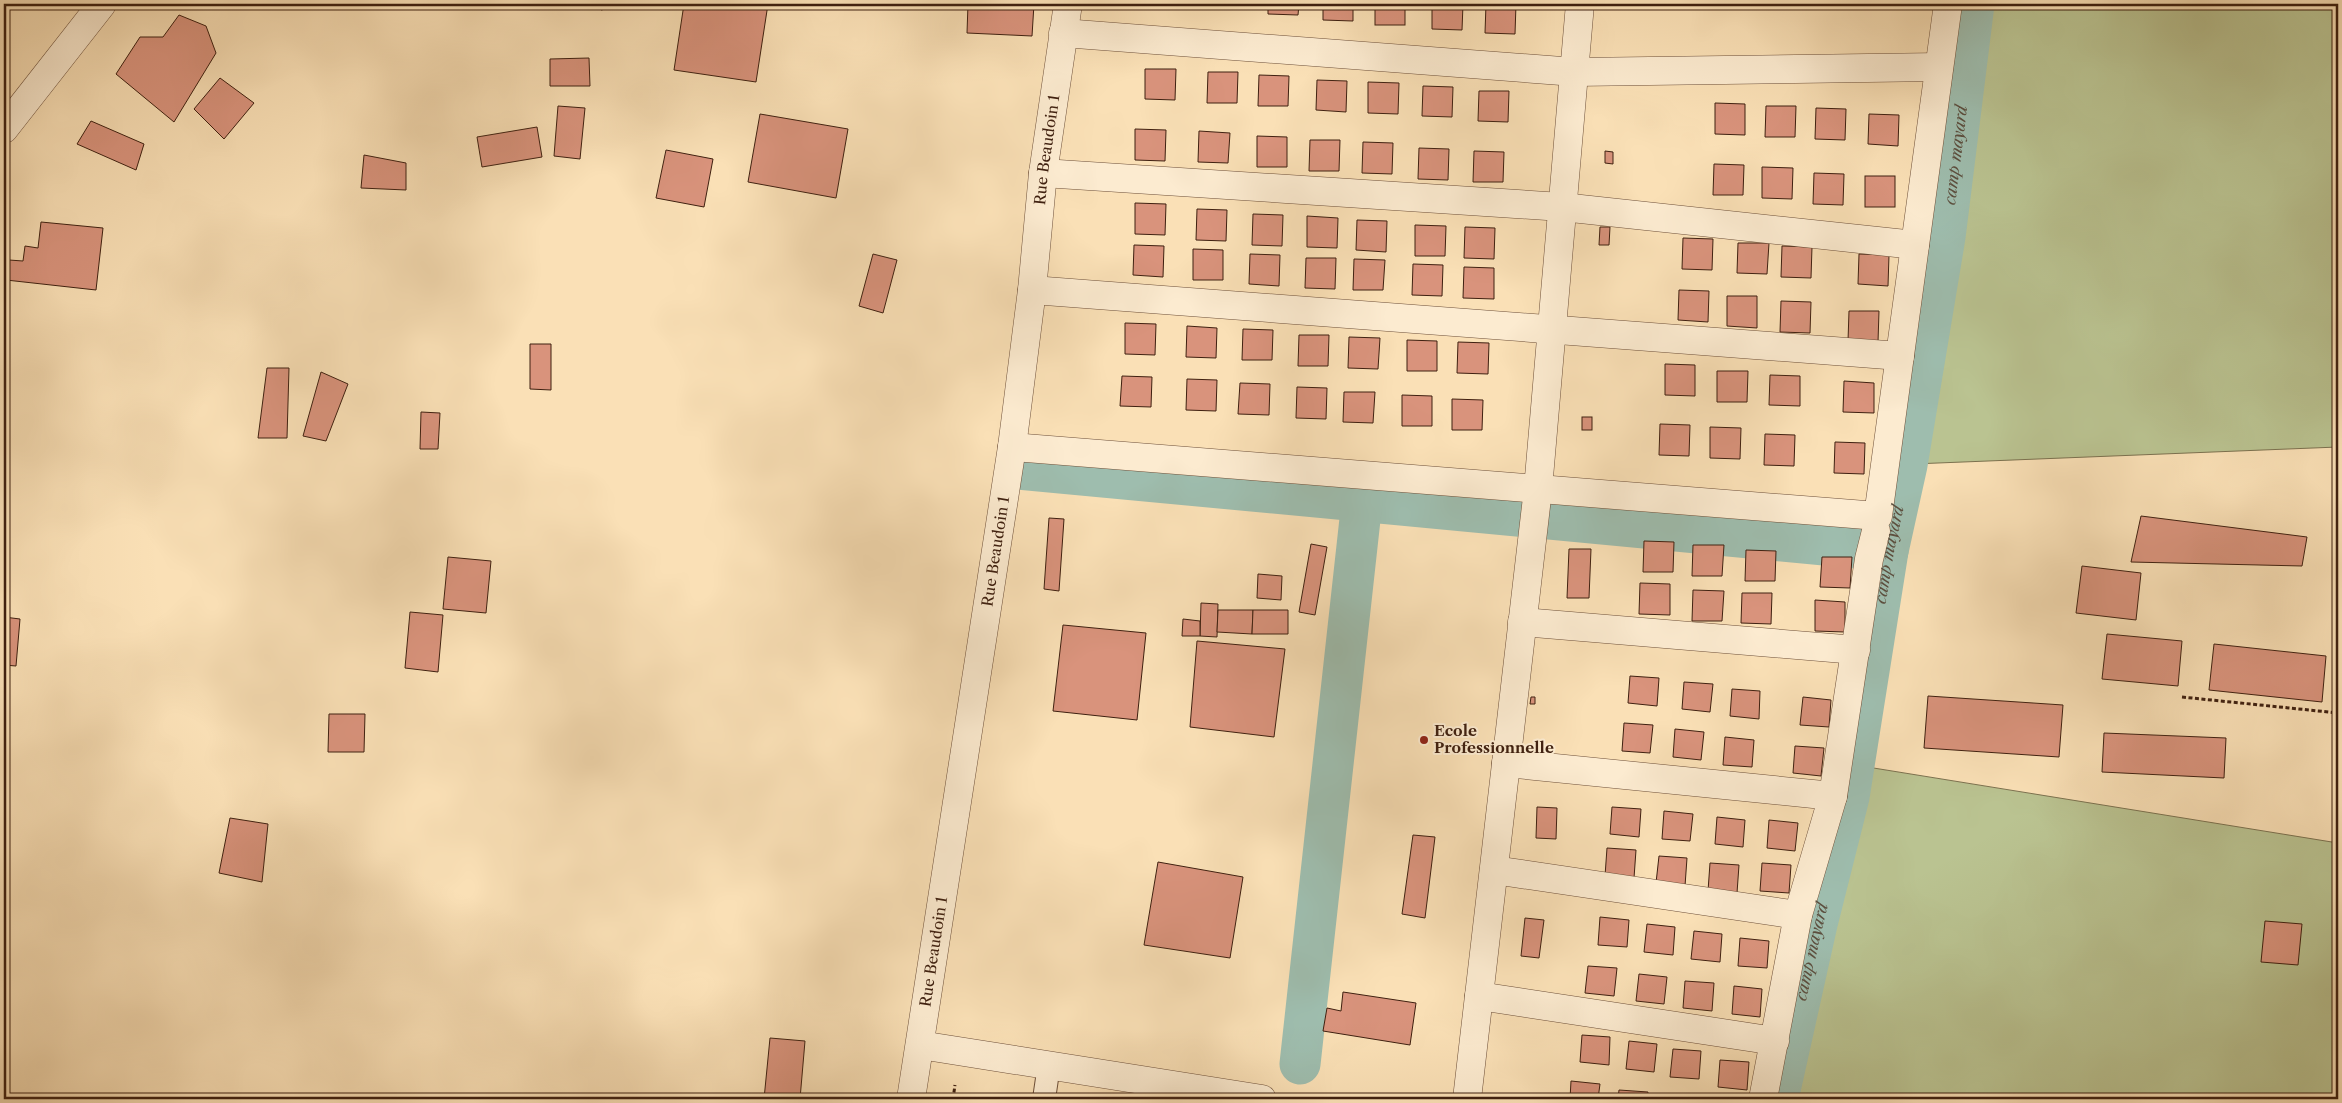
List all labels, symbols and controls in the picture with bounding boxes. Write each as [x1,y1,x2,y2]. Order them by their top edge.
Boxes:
street label: Rue Beaudoin 1 [1030,93,1064,206]
water label: camp mayard [1939,103,1971,206]
street label: Rue Beaudoin 1 [977,494,1013,608]
water label: camp mayard [1870,502,1908,605]
place label: Ecole Professionnelle [1434,721,1554,757]
marker: Ecole Professionnelle [1418,734,1430,746]
street label: Rue Beaudoin 1 [915,895,951,1008]
water label: camp mayard [1790,899,1832,1002]

